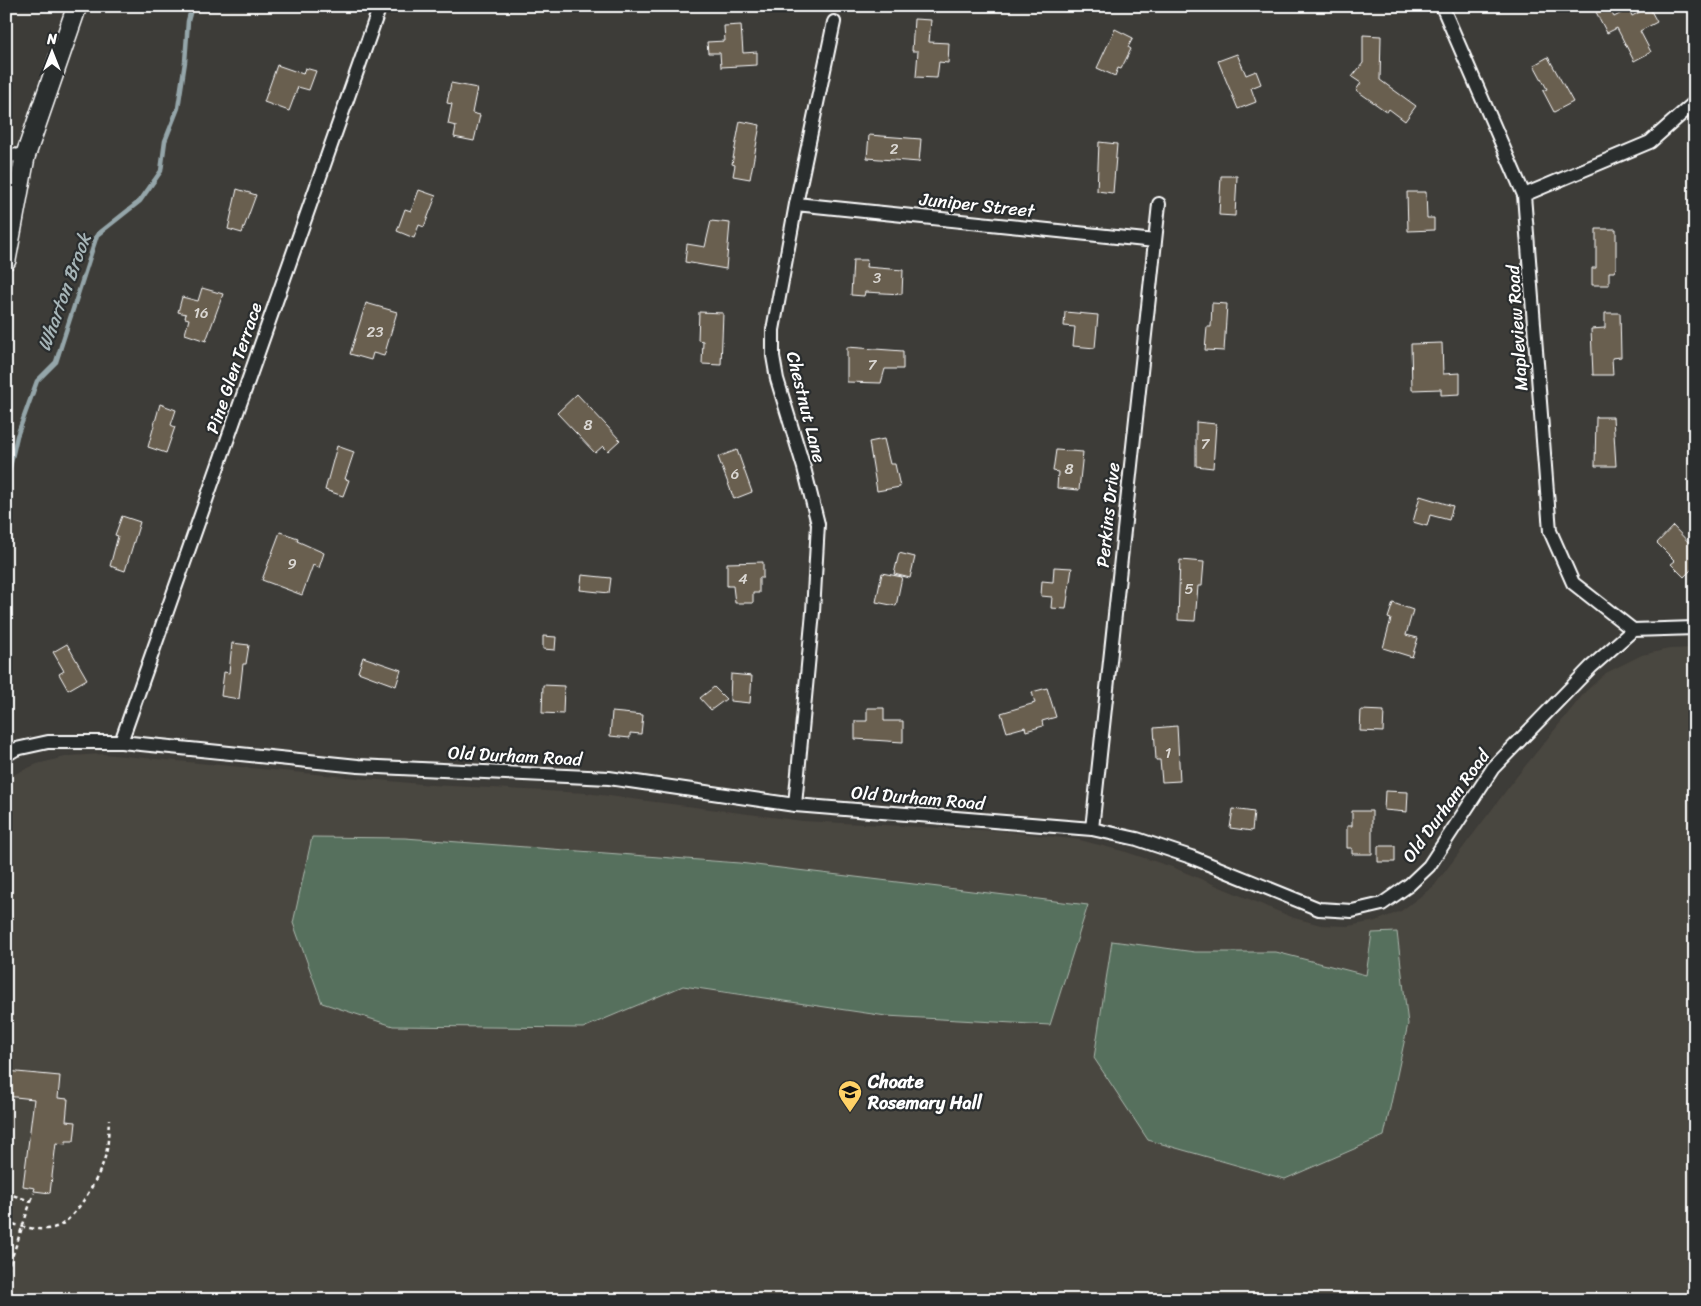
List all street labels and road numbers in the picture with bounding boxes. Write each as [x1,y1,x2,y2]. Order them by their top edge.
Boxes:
street label: Juniper Street [917,183,1037,227]
street label: Mapleview Road [1497,263,1537,392]
street label: Pine Glen Terrace [197,298,272,438]
street label: Chestnut Lane [777,348,835,466]
street label: Perkins Drive [1087,461,1129,569]
street label: Old Durham Road [447,737,584,776]
street label: Old Durham Road [1394,741,1499,870]
street label: Old Durham Road [850,776,988,820]

